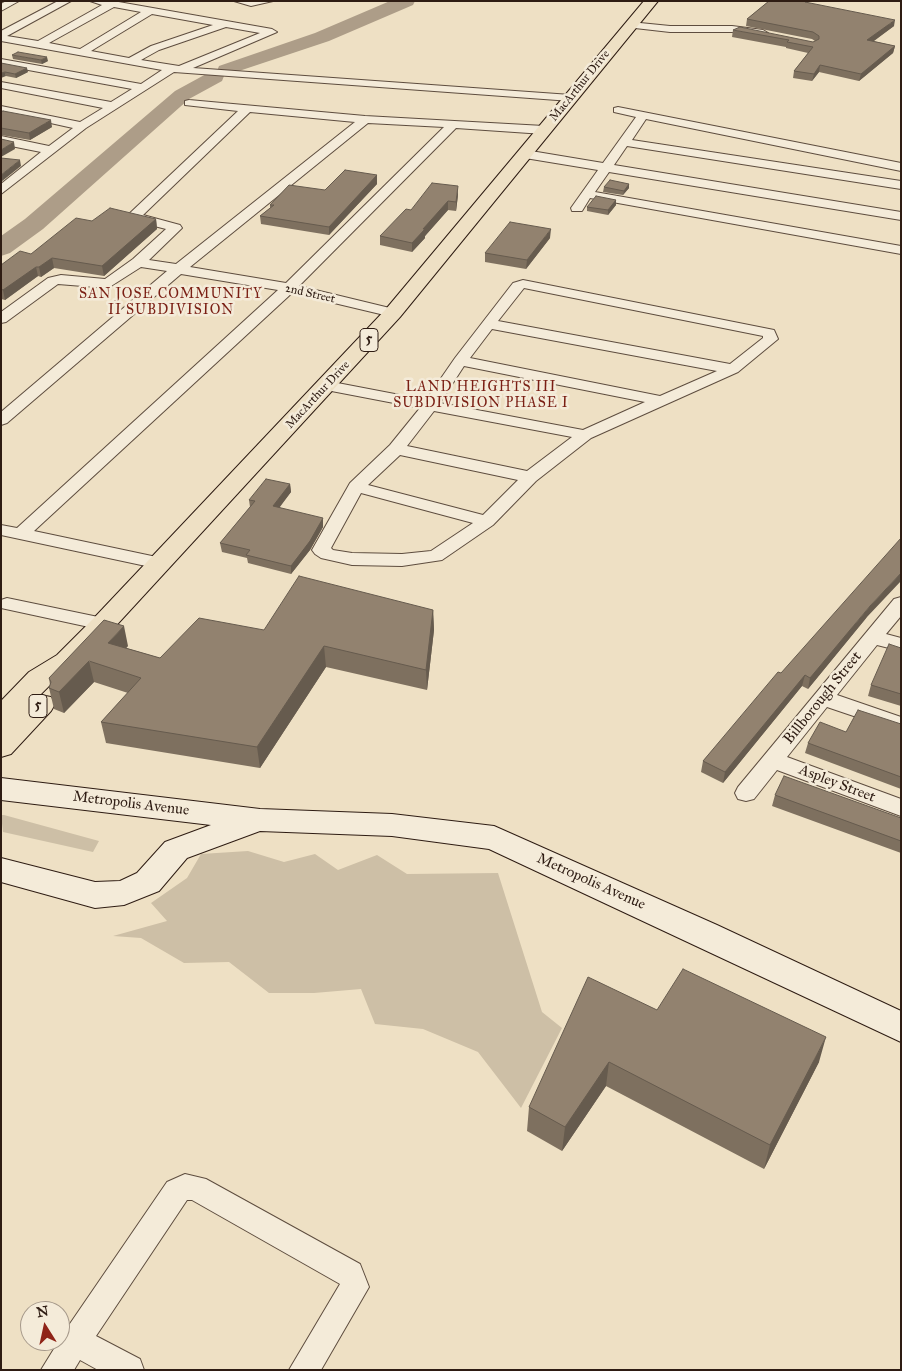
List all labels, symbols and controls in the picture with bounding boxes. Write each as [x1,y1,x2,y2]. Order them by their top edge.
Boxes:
street label: MacArthur Drive [547,48,613,124]
street label: 2nd Street [284,281,336,307]
district label: SAN JOSE COMMUNITY II SUBDIVISION [77,287,265,320]
road number: 5 [360,328,378,352]
street label: MacArthur Drive [283,358,353,432]
district label: LAND HEIGHTS III SUBDIVISION PHASE I [391,380,571,412]
street label: Billborough Street [780,648,866,748]
road number: 5 [29,694,47,718]
street label: Aspley Street [796,761,878,807]
street label: Metropolis Avenue [72,788,190,820]
street label: Metropolis Avenue [534,850,648,914]
north arrow [20,1301,70,1351]
text: N [35,1302,50,1321]

